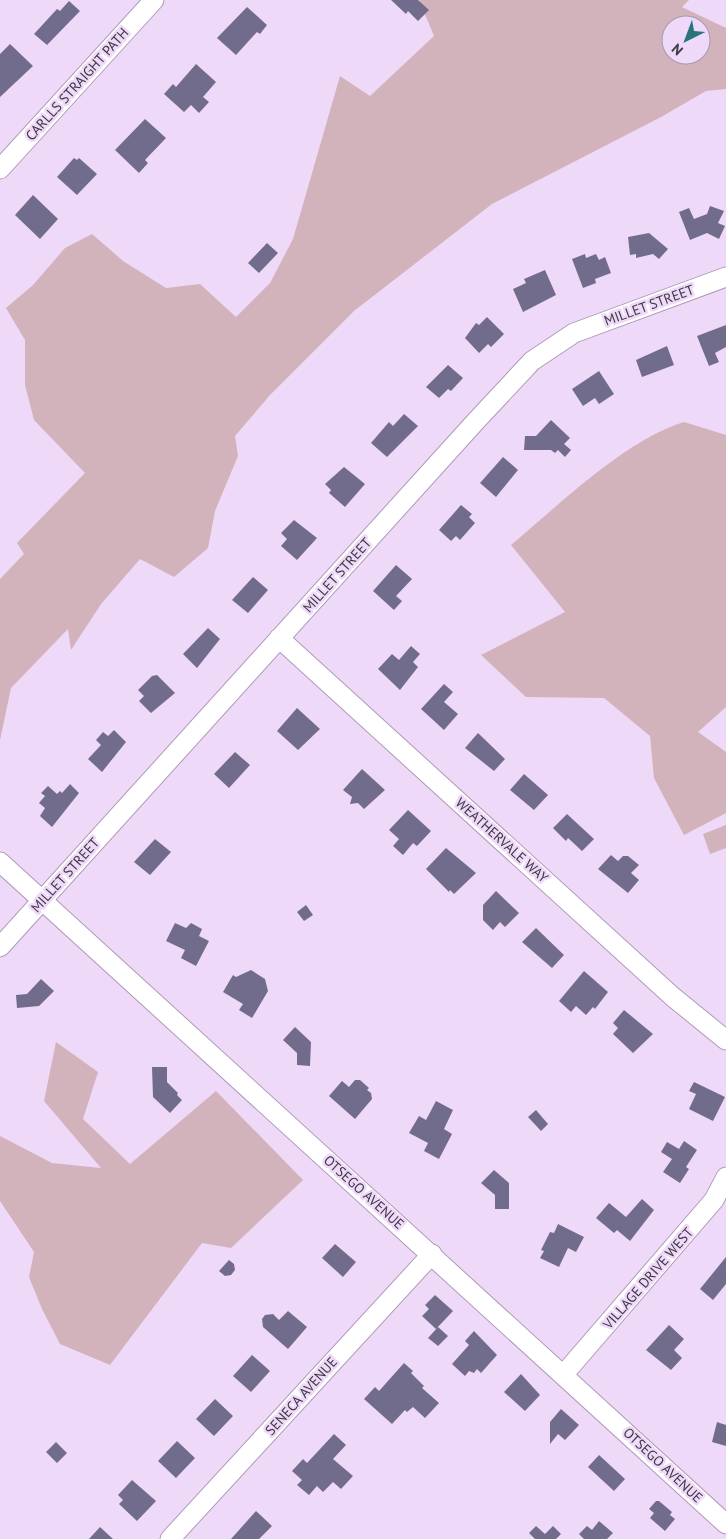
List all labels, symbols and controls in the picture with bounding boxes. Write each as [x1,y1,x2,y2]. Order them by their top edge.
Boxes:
north arrow [661,15,711,65]
street label: CARLLS STRAIGHT PATH [22,24,132,144]
text: N [668,40,687,59]
street label: MILLET STREET [602,280,697,330]
street label: MILLET STREET [299,534,375,616]
street label: WEATHERVALE WAY [452,794,552,887]
street label: MILLET STREET [27,834,103,916]
street label: OTSEGO AVENUE [320,1151,408,1233]
street label: VILLAGE DRIVE WEST [598,1223,697,1333]
street label: SENECA AVENUE [261,1353,341,1439]
street label: OTSEGO AVENUE [620,1424,706,1506]

